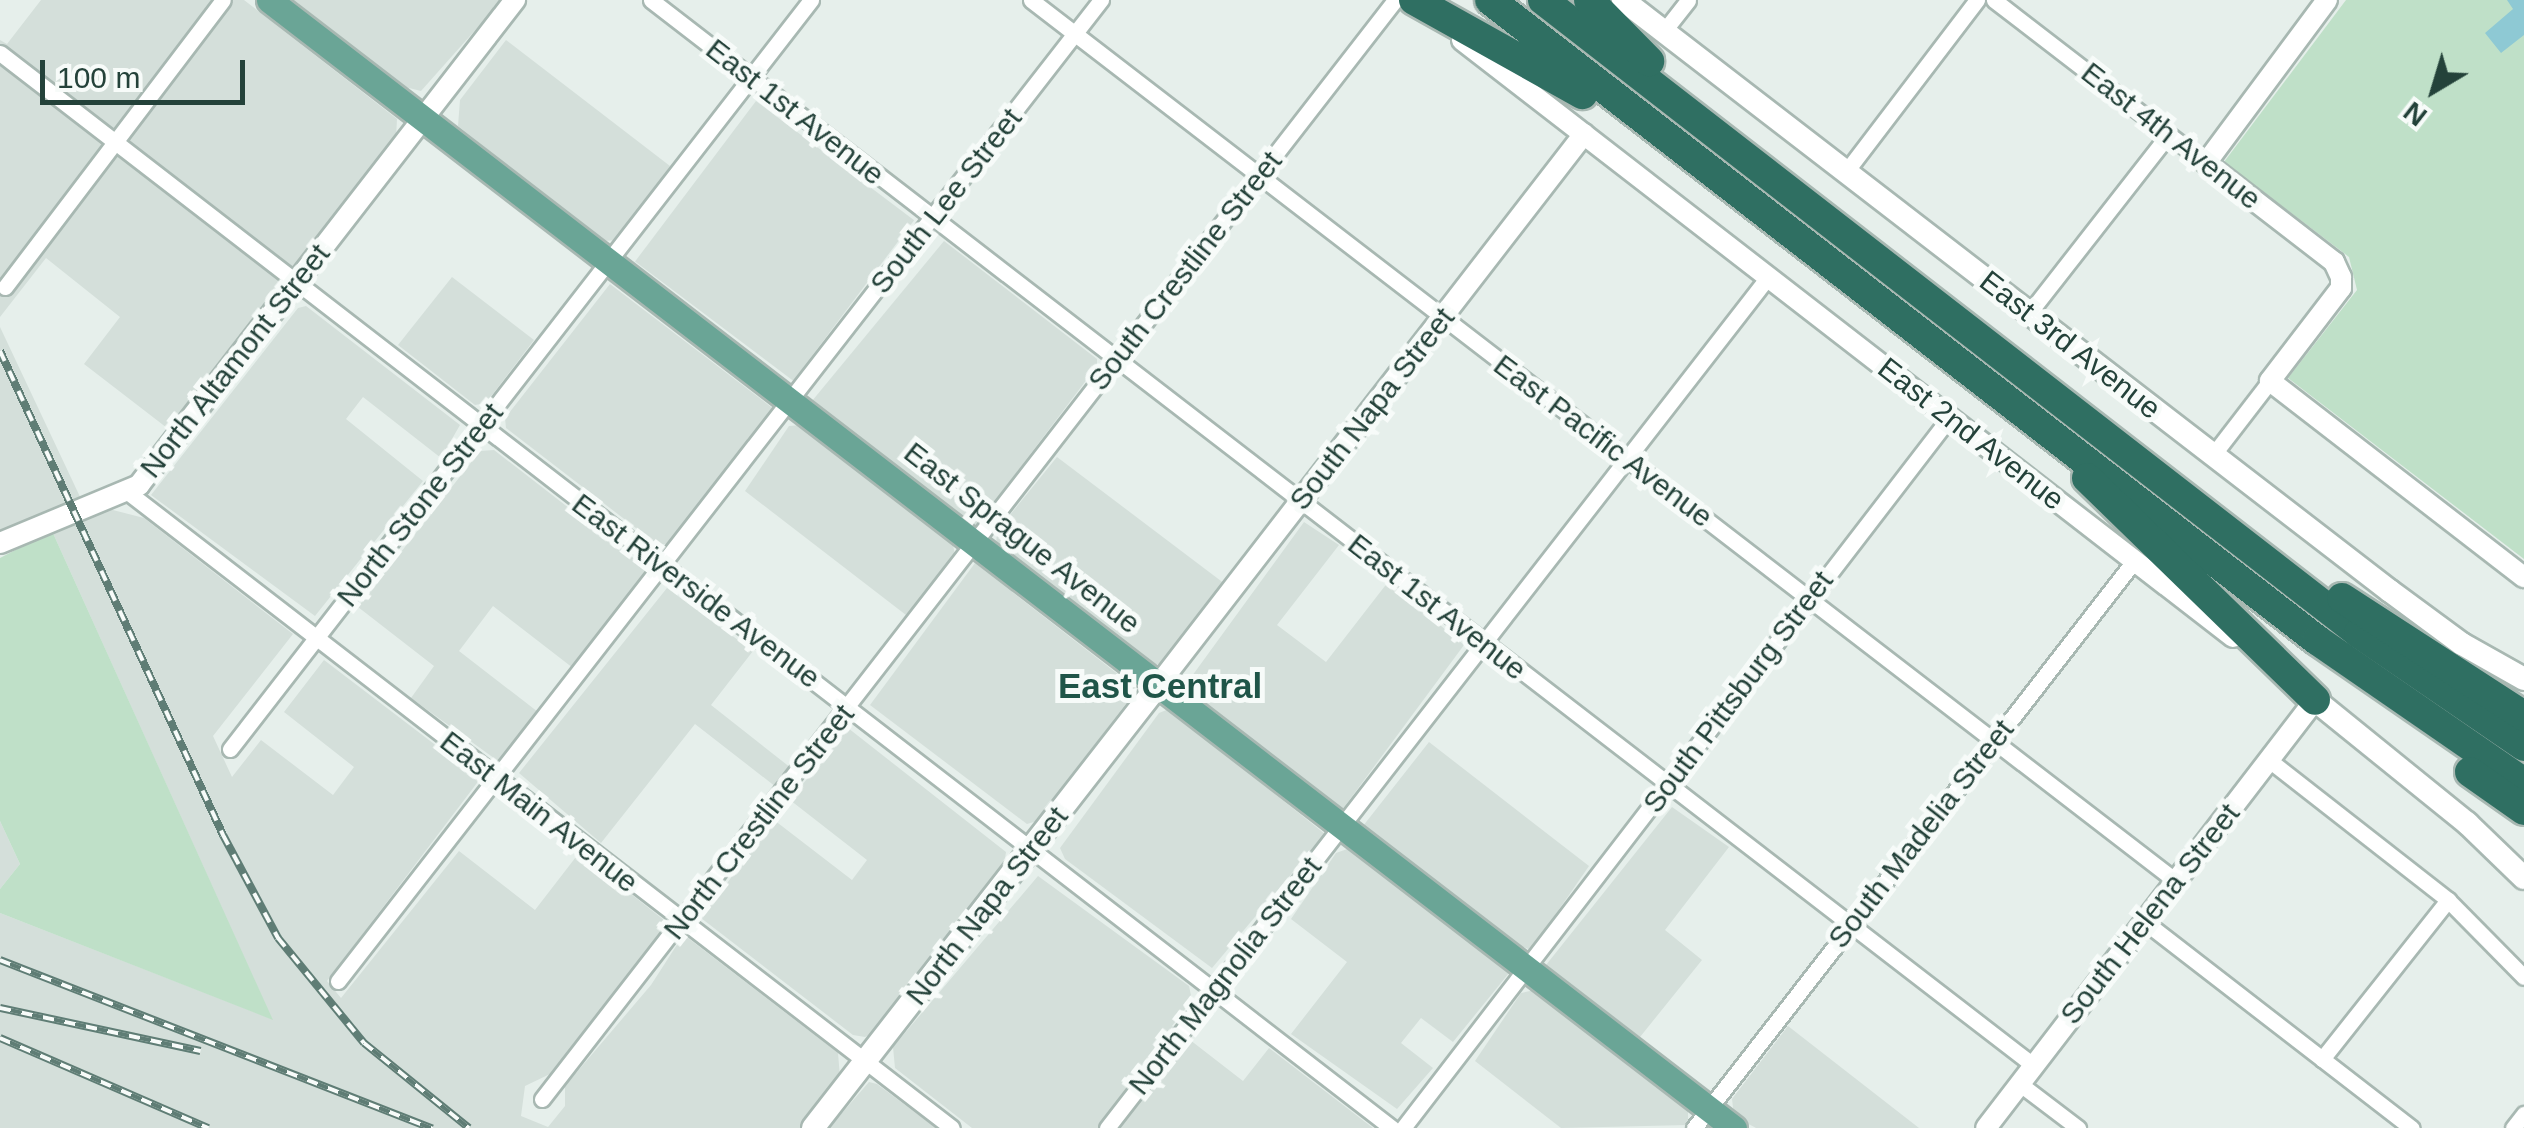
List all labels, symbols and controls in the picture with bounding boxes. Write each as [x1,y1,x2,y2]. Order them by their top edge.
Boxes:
street label: East 1st Avenue [698,31,892,193]
scale bar [45,40,250,102]
north arrow [2384,40,2484,140]
street label: East 4th Avenue [2073,54,2269,218]
text: 100 m [57,61,140,94]
text: N [2398,96,2433,132]
street label: South Lee Street [863,101,1029,301]
street label: South Crestline Street [1080,144,1290,398]
street label: North Altamont Street [132,236,338,486]
street label: East 3rd Avenue [1972,263,2168,427]
street label: South Napa Street [1282,301,1462,517]
street label: East Pacific Avenue [1486,347,1720,535]
street label: East 2nd Avenue [1870,350,2072,518]
street label: North Stone Street [329,396,511,614]
street label: East Sprague Avenue [896,434,1148,642]
street label: East Riverside Avenue [564,485,828,697]
street label: East 1st Avenue [1340,526,1534,688]
street label: South Pittsburg Street [1635,564,1841,820]
district label: East Central [1058,665,1262,707]
street label: North Crestline Street [656,697,862,947]
street label: South Madelia Street [1821,713,2021,955]
street label: East Main Avenue [432,723,646,901]
street label: South Helena Street [2053,796,2247,1032]
street label: North Napa Street [898,800,1076,1012]
street label: North Magnolia Street [1121,850,1329,1102]

